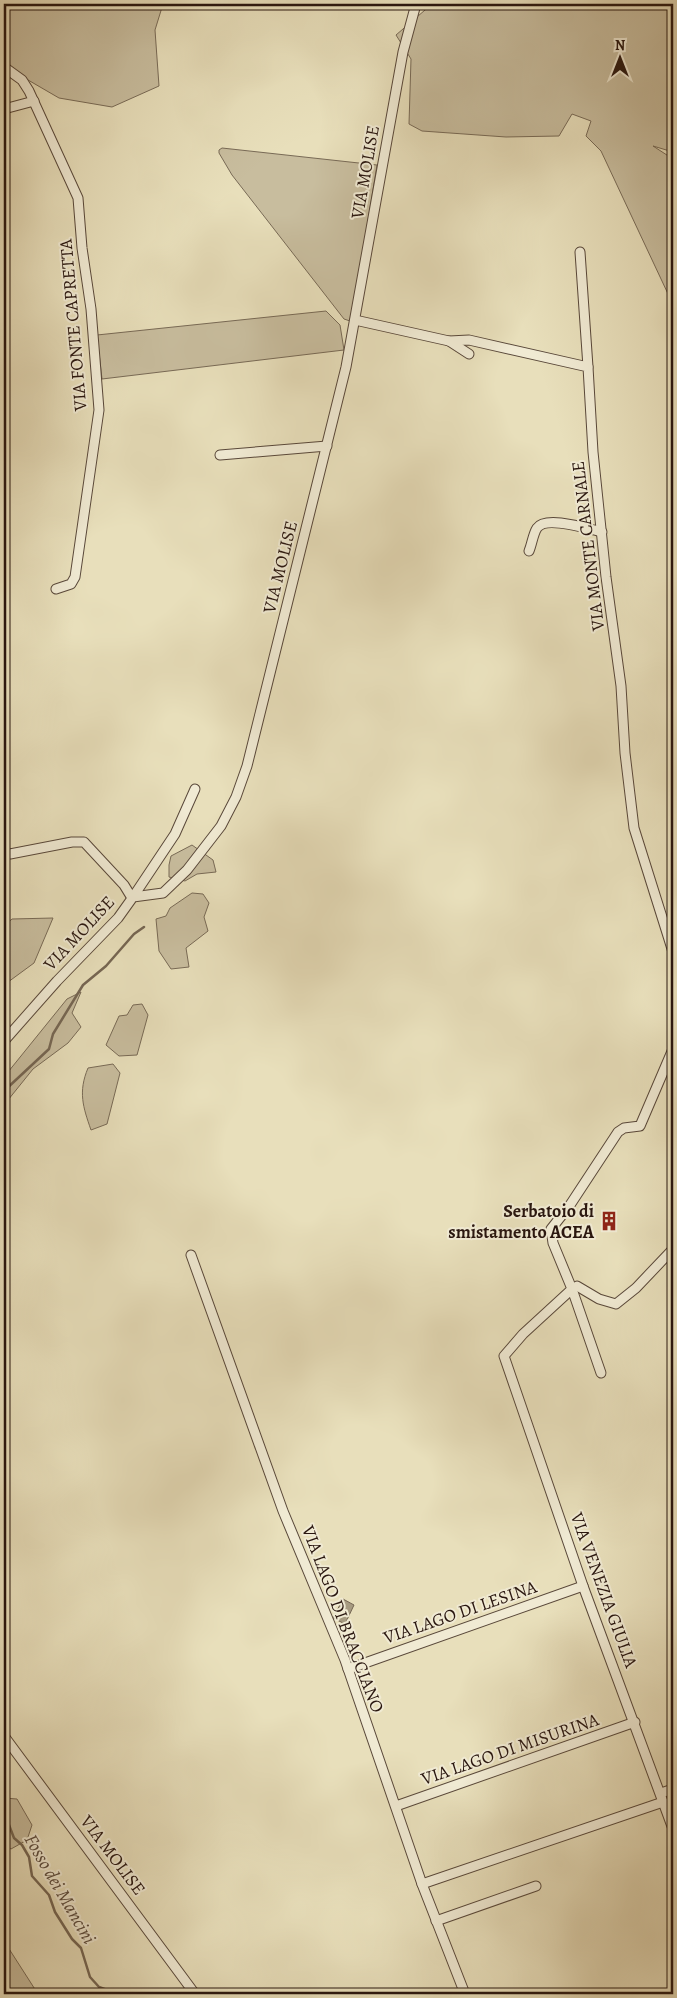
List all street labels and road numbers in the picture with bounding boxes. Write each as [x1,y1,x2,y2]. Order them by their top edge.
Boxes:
street label: VIA MOLISE [345,123,385,222]
street label: VIA FONTE CAPRETTA [53,237,93,413]
street label: VIA MONTE CARNALE [566,460,610,633]
street label: VIA MOLISE [257,518,303,617]
street label: VIA MOLISE [37,890,120,976]
street label: VIA VENEZIA GIULIA [564,1508,643,1671]
street label: VIA LAGO DI BRACCIANO [296,1521,390,1716]
street label: VIA LAGO DI LESINA [379,1574,540,1650]
street label: VIA LAGO DI MISURINA [417,1707,602,1791]
street label: VIA MOLISE [74,1809,151,1900]

